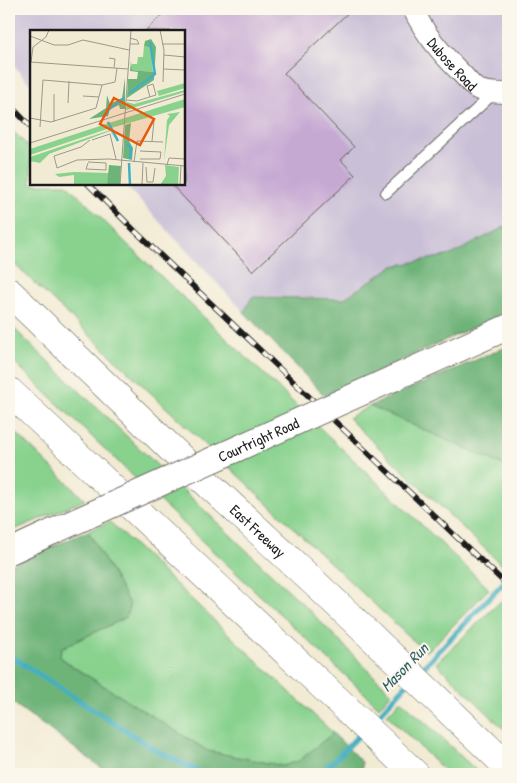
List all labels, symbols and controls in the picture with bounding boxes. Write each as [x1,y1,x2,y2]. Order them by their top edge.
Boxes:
inset map [30,30,185,185]
street label: Dubose Road [423,33,482,95]
street label: Courtright Road [214,412,302,467]
street label: East Freeway [226,499,291,562]
water label: Mason Run [375,636,434,696]

